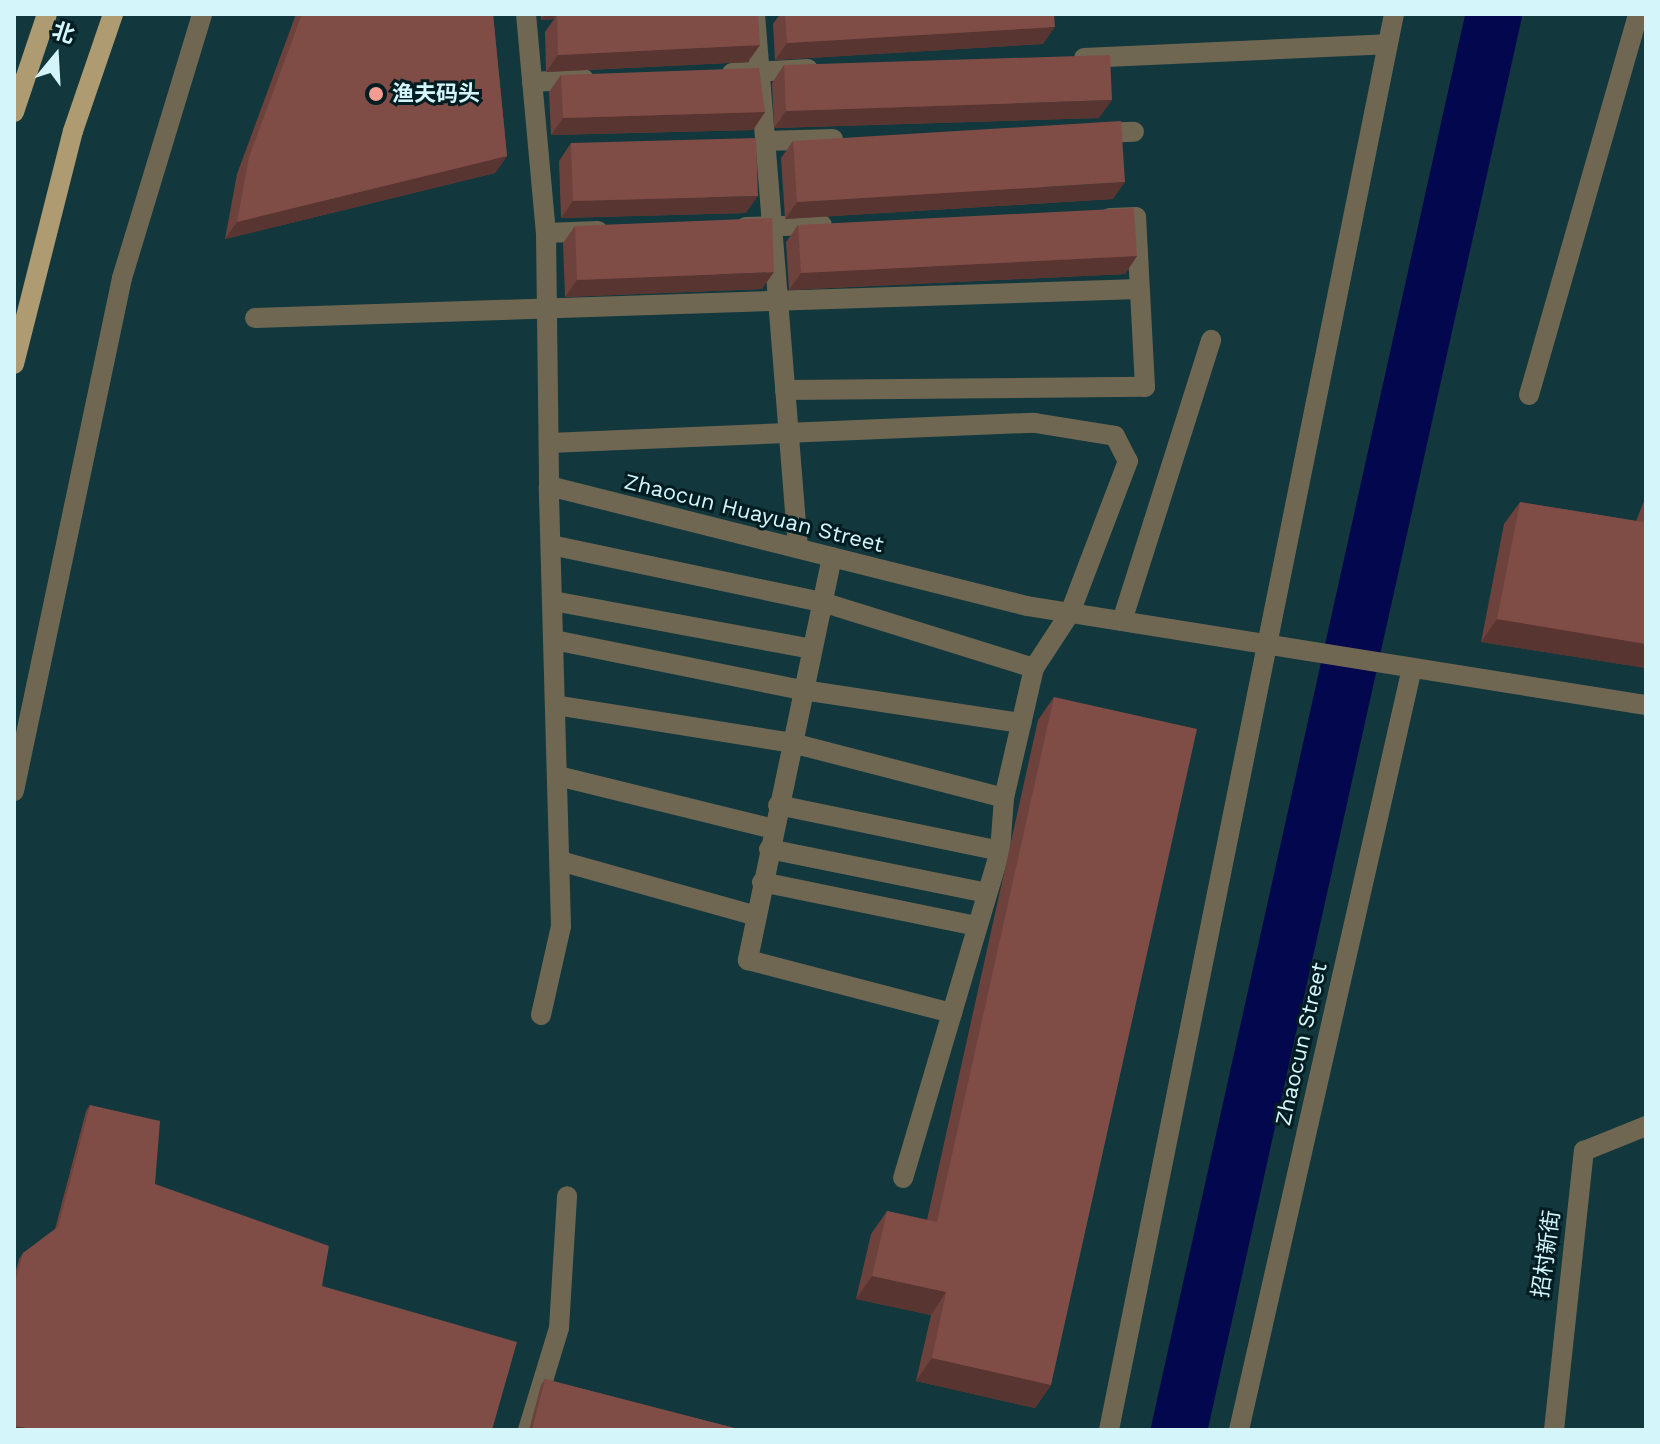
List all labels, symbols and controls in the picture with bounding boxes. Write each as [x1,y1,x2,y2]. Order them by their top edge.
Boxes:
north arrow [16,16,96,96]
text: 北 [49,17,78,48]
place label: 渔夫码头 [392,81,480,107]
marker: 渔夫码头 [367,85,385,103]
street label: Zhaocun Huayuan Street [622,468,886,558]
street label: Zhaocun Street [1269,960,1333,1128]
street label: 招村新街 [1527,1209,1565,1299]

